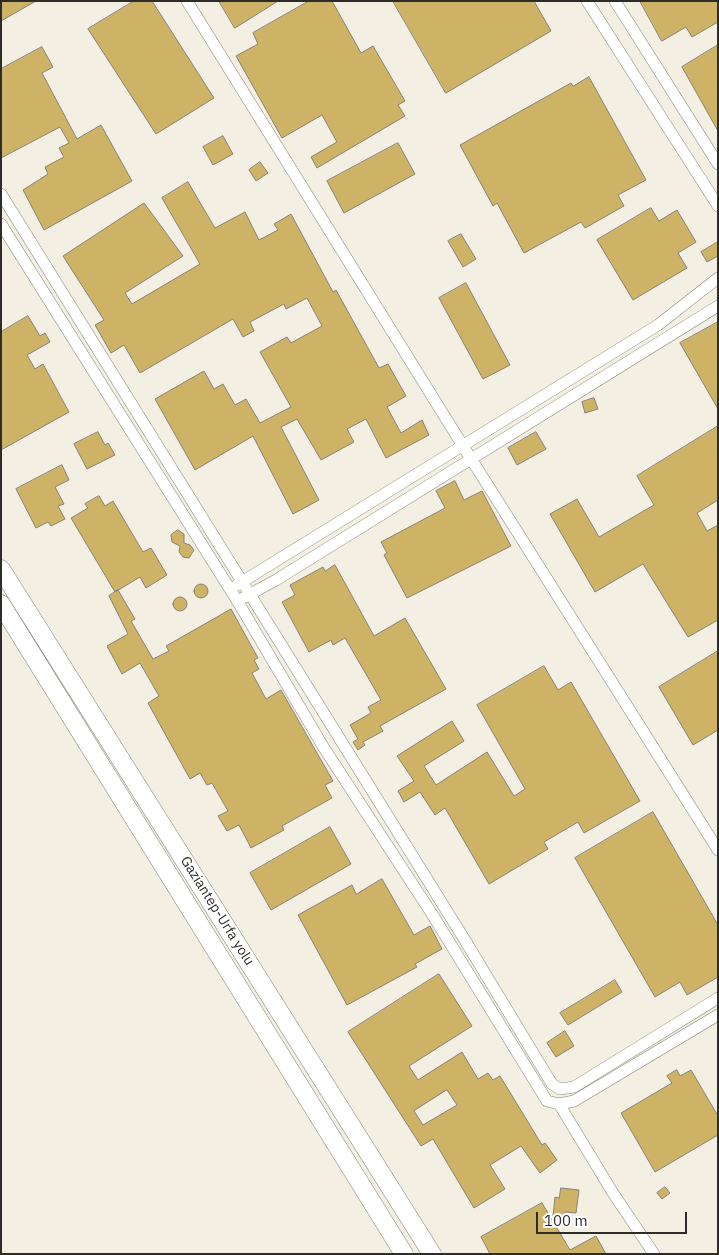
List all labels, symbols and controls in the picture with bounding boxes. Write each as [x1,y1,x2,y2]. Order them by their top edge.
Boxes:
street label: Gaziantep-Urfa yolu [177,853,257,969]
scale bar [539,1202,690,1234]
text: 100 m [544,1211,588,1230]

